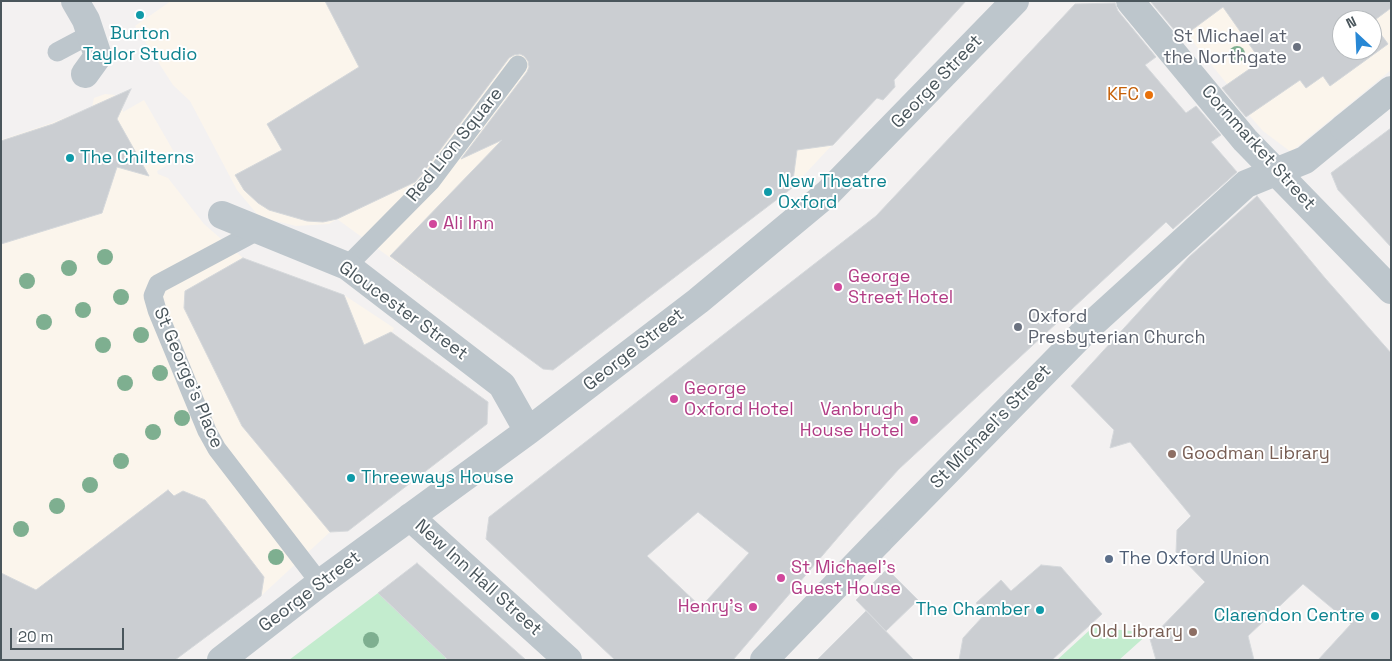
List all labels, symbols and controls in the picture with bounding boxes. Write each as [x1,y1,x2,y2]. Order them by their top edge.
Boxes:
marker: Burton Taylor Studio [134,9,146,21]
north arrow [1332,10,1382,60]
text: N [1343,12,1359,32]
place label: Burton Taylor Studio [83,23,197,66]
place label: St Michael at the Northgate [1163,26,1287,68]
street label: George Street [887,31,987,133]
marker: St Michael at the Northgate [1291,41,1303,53]
street label: Cornmarket Street [1196,81,1320,215]
street label: Red Lion Square [402,84,508,206]
place label: KFC [1107,84,1139,106]
marker: KFC [1143,89,1155,101]
place label: The Chilterns [80,147,194,169]
marker: The Chilterns [64,152,76,164]
place label: New Theatre Oxford [778,171,887,213]
marker: New Theatre Oxford [762,186,774,198]
place label: Ali Inn [443,213,494,235]
marker: Ali Inn [427,218,439,230]
street label: Gloucester Street [334,257,472,365]
place label: George Street Hotel [848,266,953,308]
marker: George Street Hotel [832,281,844,293]
street label: St George's Place [149,304,227,452]
street label: George Street [579,304,689,396]
place label: Oxford Presbyterian Church [1028,306,1206,348]
marker: Oxford Presbyterian Church [1012,321,1024,333]
street label: St Michael's Street [926,360,1056,494]
place label: George Oxford Hotel [684,378,794,420]
marker: George Oxford Hotel [668,393,680,405]
place label: Vanbrugh House Hotel [800,399,904,442]
marker: Vanbrugh House Hotel [908,414,920,426]
place label: Goodman Library [1182,443,1330,465]
marker: Goodman Library [1166,448,1178,460]
place label: Threeways House [361,467,514,489]
marker: Threeways House [345,472,357,484]
street label: New Inn Hall Street [410,515,546,641]
street label: George Street [255,547,365,637]
place label: The Oxford Union [1119,548,1270,570]
marker: The Oxford Union [1103,553,1115,565]
place label: St Michael's Guest House [791,557,901,600]
marker: St Michael's Guest House [775,572,787,584]
place label: Henry's [678,596,743,618]
place label: The Chamber [916,599,1030,621]
marker: Henry's [747,601,759,613]
marker: The Chamber [1034,604,1046,616]
place label: Clarendon Centre [1214,605,1365,627]
marker: Clarendon Centre [1369,610,1381,622]
scale bar [12,618,126,650]
place label: Old Library [1090,621,1183,643]
marker: Old Library [1187,626,1199,638]
text: 20 m [18,627,53,646]

